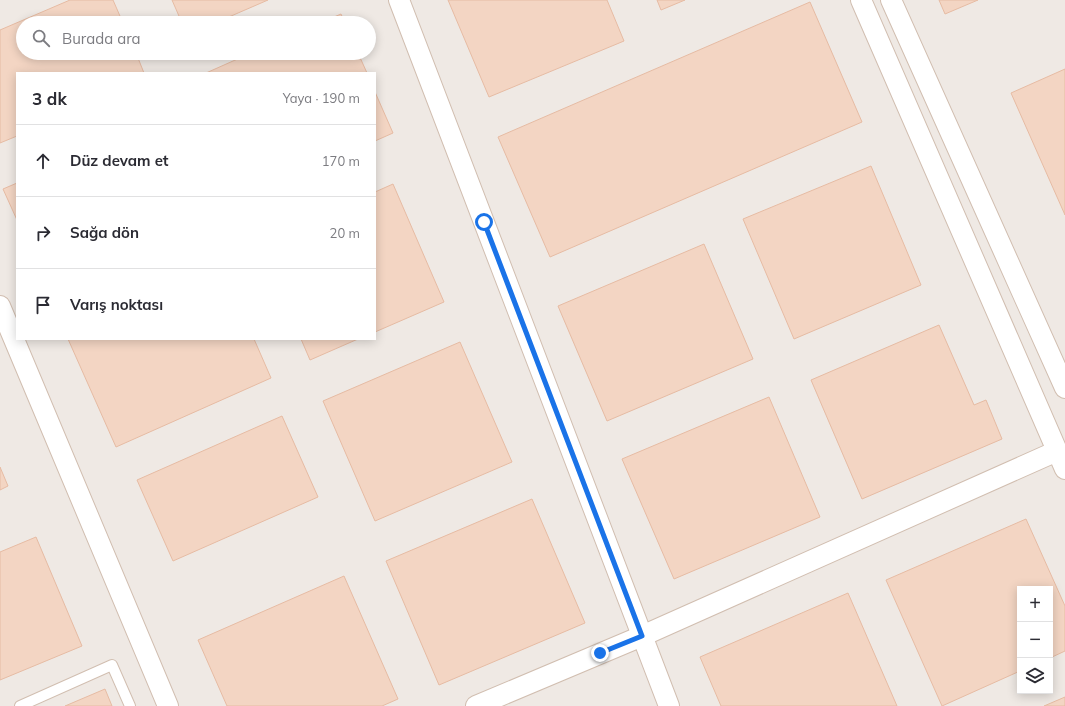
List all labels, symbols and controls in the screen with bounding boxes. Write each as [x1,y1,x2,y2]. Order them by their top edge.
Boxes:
search box [16,16,376,60]
icon: search [30,27,52,49]
text: Burada ara [62,29,141,48]
text: 3 dk [32,88,67,109]
text: Yaya · 190 m [283,90,360,106]
icon: ahead [32,150,54,172]
text: Düz devam et [70,151,169,170]
text: 170 m [322,153,360,169]
route start [475,213,493,231]
icon: right [32,222,54,244]
text: Sağa dön [70,223,139,242]
text: 20 m [330,225,360,241]
icon: arrive [32,294,54,316]
text: Varış noktası [70,295,163,314]
map controls [1017,586,1053,694]
button: + [1017,586,1053,622]
button: − [1017,622,1053,658]
route end [591,644,609,662]
button: layers [1017,658,1053,694]

